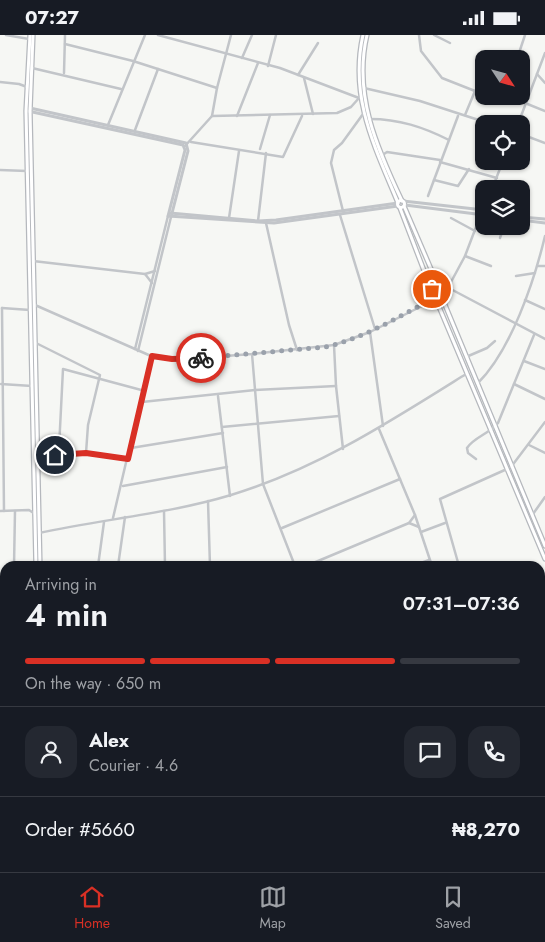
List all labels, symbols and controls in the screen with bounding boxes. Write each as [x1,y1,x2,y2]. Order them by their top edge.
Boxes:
text: 07:27 [25,4,79,31]
north arrow [475,50,530,105]
map controls [475,50,530,235]
button: locate [475,115,530,170]
button: layers [475,180,530,235]
pin [411,268,453,310]
icon: bag [418,275,446,303]
courier [176,333,226,383]
icon: bike [187,344,215,372]
pin [34,434,76,476]
icon: home [41,441,69,469]
text: Arriving in [25,573,97,596]
text: 07:31–07:36 [403,590,520,617]
text: 4 min [25,592,108,638]
text: On the way · 650 m [25,672,161,695]
button: person [25,726,77,778]
button: chat [404,726,456,778]
button: phone [468,726,520,778]
text: Alex [89,727,129,754]
text: Courier · 4.6 [89,754,178,777]
text: Order #5660 [25,816,135,843]
text: ₦8,270 [452,816,520,843]
tab: Home [74,883,110,933]
tab: Map [259,883,287,933]
tab: Saved [435,883,471,933]

